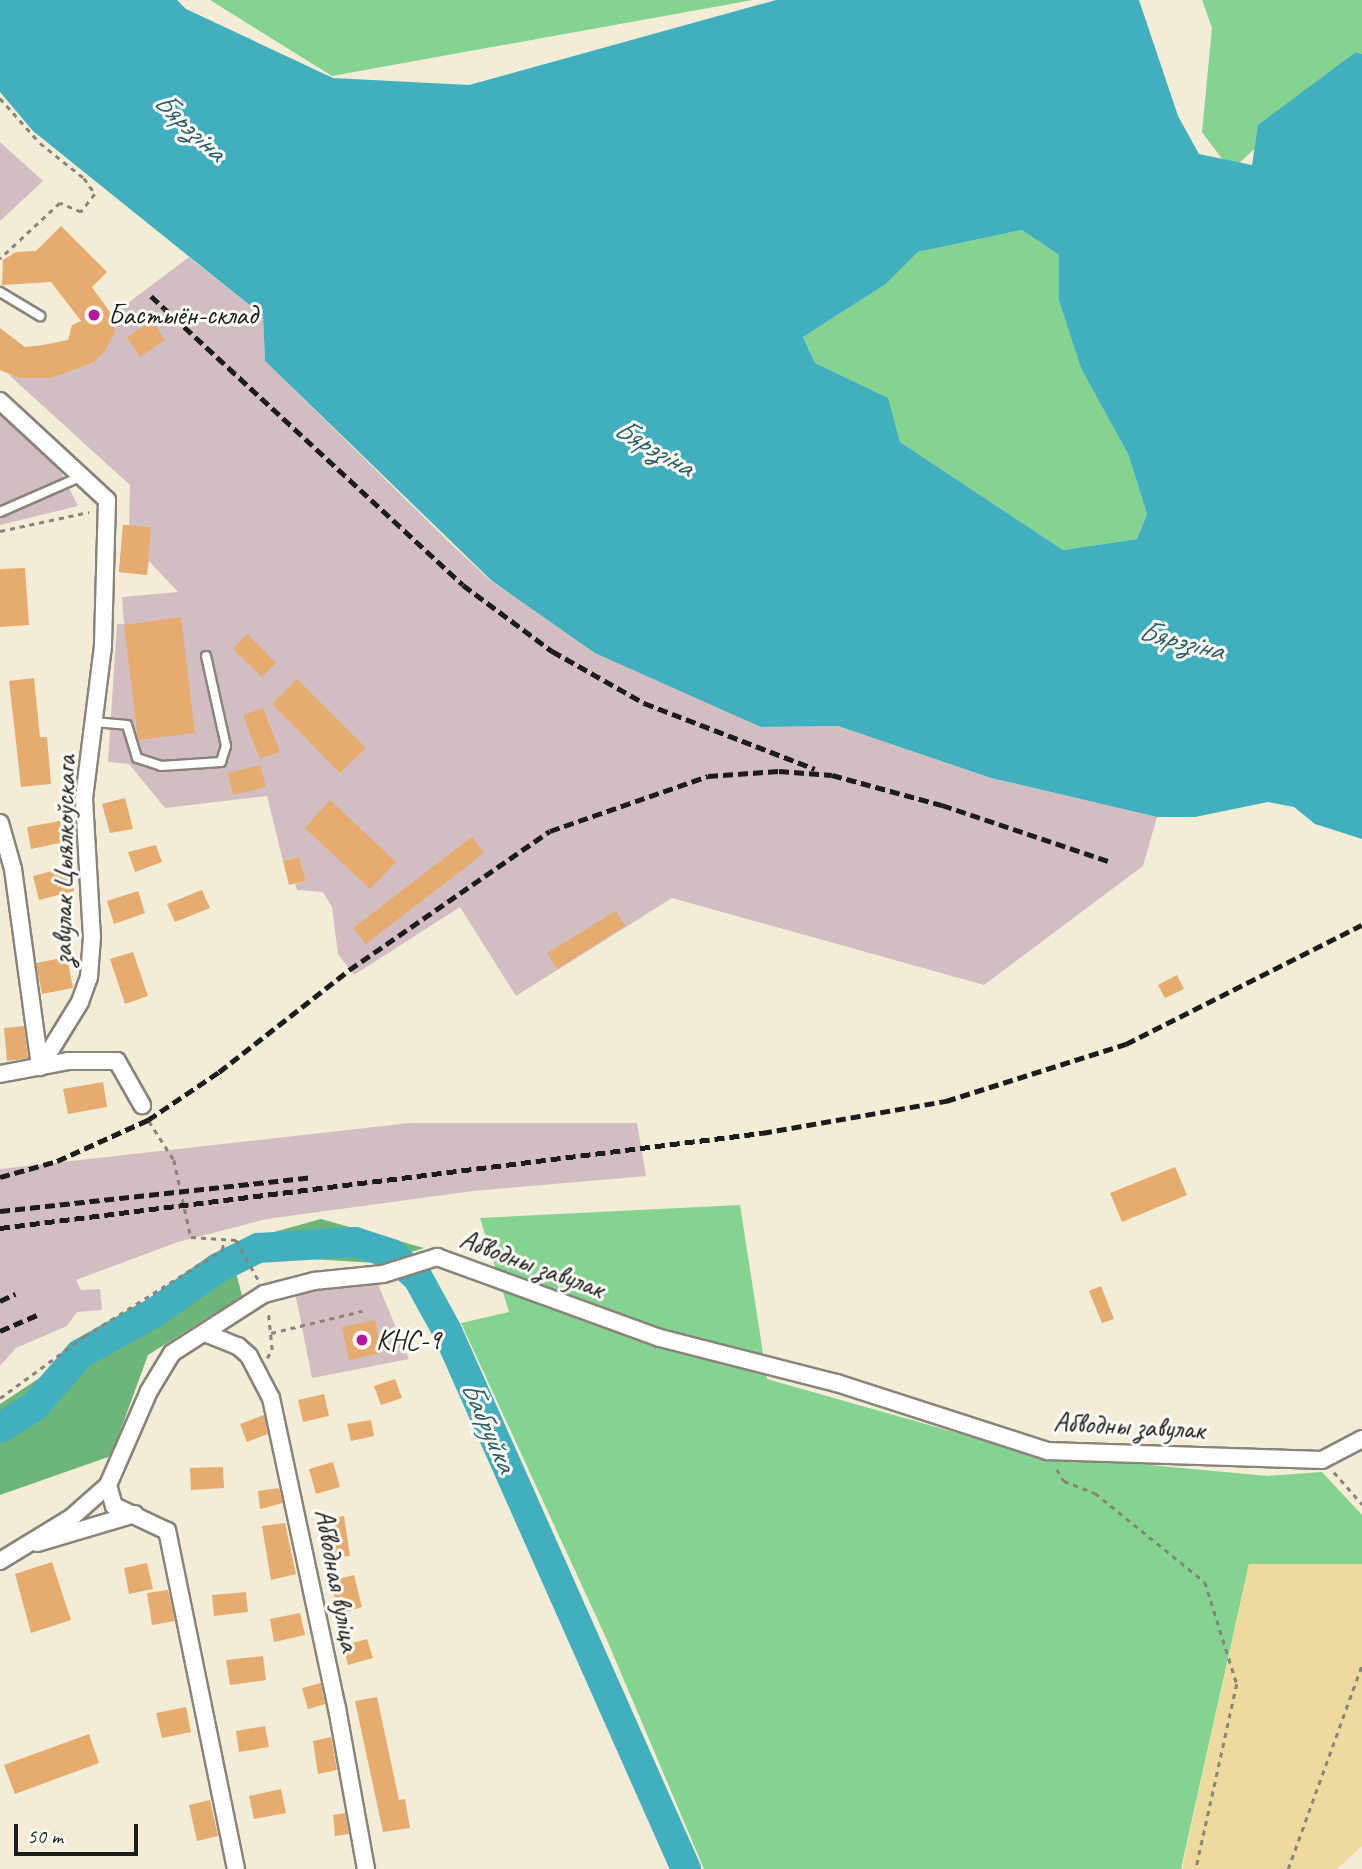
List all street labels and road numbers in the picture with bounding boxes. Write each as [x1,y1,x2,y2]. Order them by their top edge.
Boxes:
street label: завулак Цыялкоўскага [45,755,83,965]
street label: Абводны завулак [455,1222,609,1306]
street label: Абводны завулак [1053,1405,1205,1447]
street label: Абводная вуліца [307,1506,367,1654]

